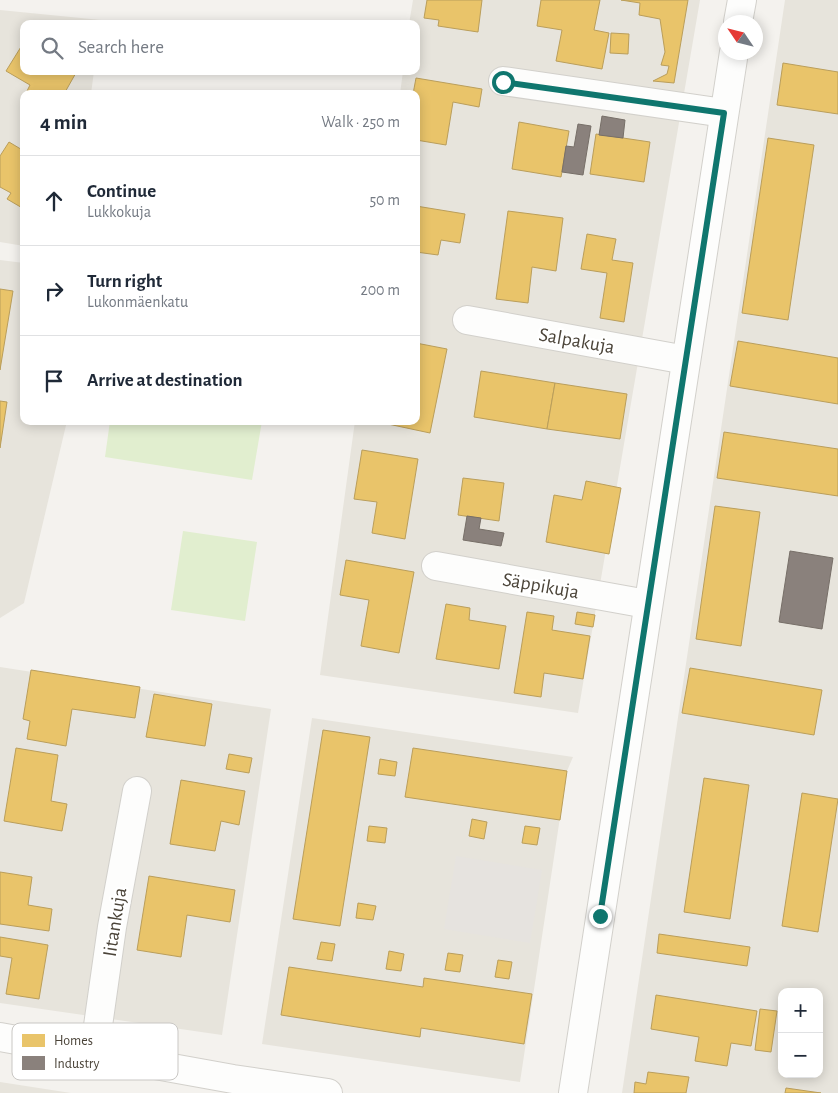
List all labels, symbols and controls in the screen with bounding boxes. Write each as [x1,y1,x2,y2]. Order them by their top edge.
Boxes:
north arrow [718,15,763,60]
search box [20,20,420,75]
icon: search [38,34,66,62]
text: Search here [78,38,164,57]
route start [492,71,515,94]
text: 4 min [40,112,87,133]
text: Walk · 250 m [321,114,400,130]
text: Continue [87,182,156,201]
icon: ahead [40,187,68,215]
text: 50 m [369,192,400,208]
text: Lukkokuja [87,204,151,220]
text: Turn right [87,272,162,291]
icon: right [40,277,68,305]
text: 200 m [360,282,400,298]
text: Lukonmäenkatu [87,294,188,310]
street label: Salpakuja [537,324,616,357]
icon: arrive [40,367,68,395]
text: Arrive at destination [87,371,243,390]
street label: Säppikuja [501,569,581,603]
street label: Iitankuja [100,886,130,958]
route end [589,905,612,928]
map controls [778,988,823,1078]
button: + [778,988,823,1033]
legend [12,1023,178,1080]
button: − [778,1033,823,1078]
text: Homes [54,1034,93,1048]
text: Industry [54,1057,100,1071]

